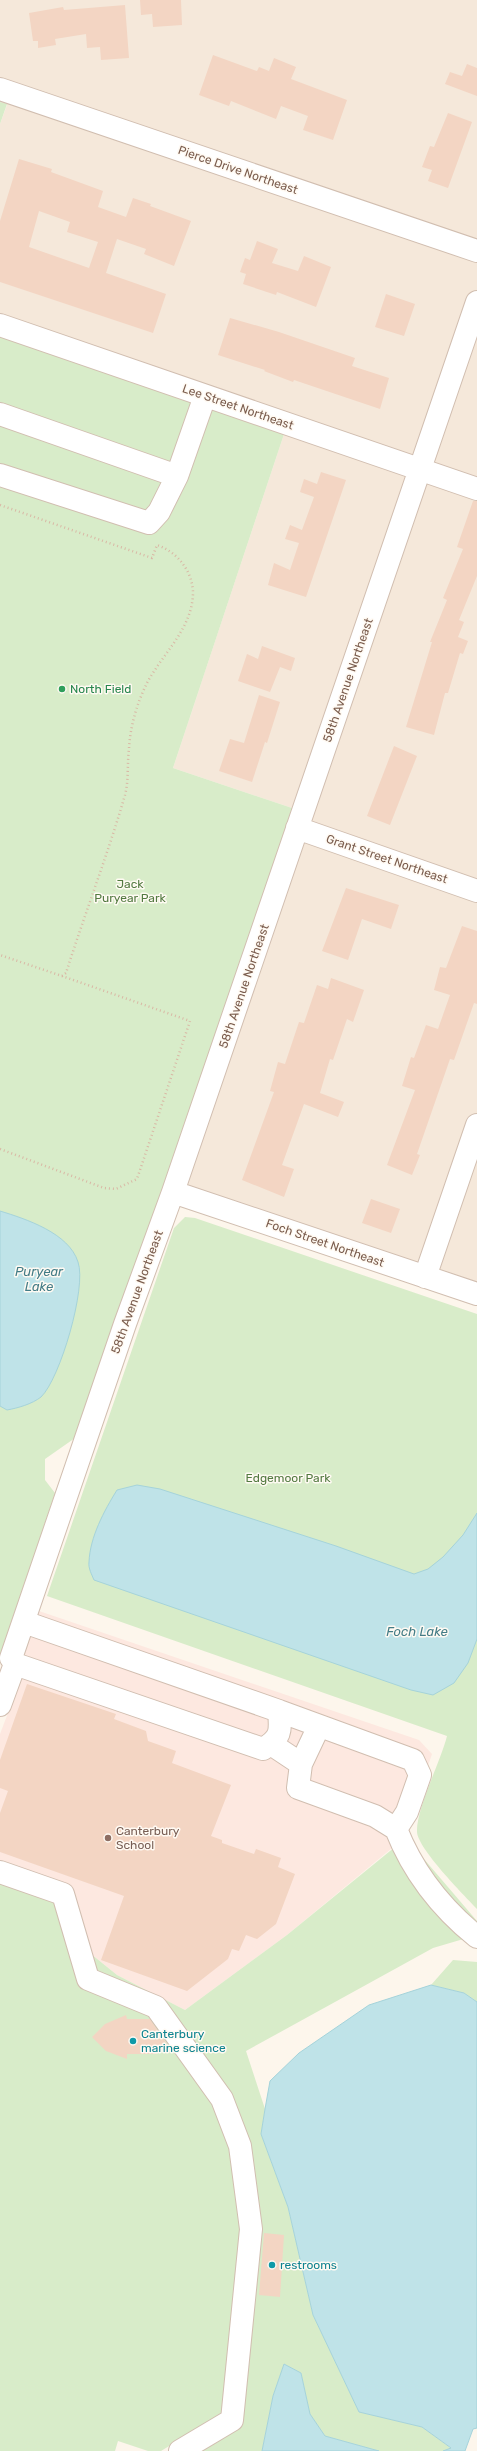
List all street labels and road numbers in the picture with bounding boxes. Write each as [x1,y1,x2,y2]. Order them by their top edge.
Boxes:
street label: Pierce Drive Northeast [176,143,300,197]
street label: Lee Street Northeast [181,381,296,433]
street label: 58th Avenue Northeast [320,616,376,744]
street label: Grant Street Northeast [324,832,450,886]
street label: 58th Avenue Northeast [216,922,272,1050]
street label: Foch Street Northeast [264,1216,386,1270]
street label: 58th Avenue Northeast [108,1228,166,1356]

